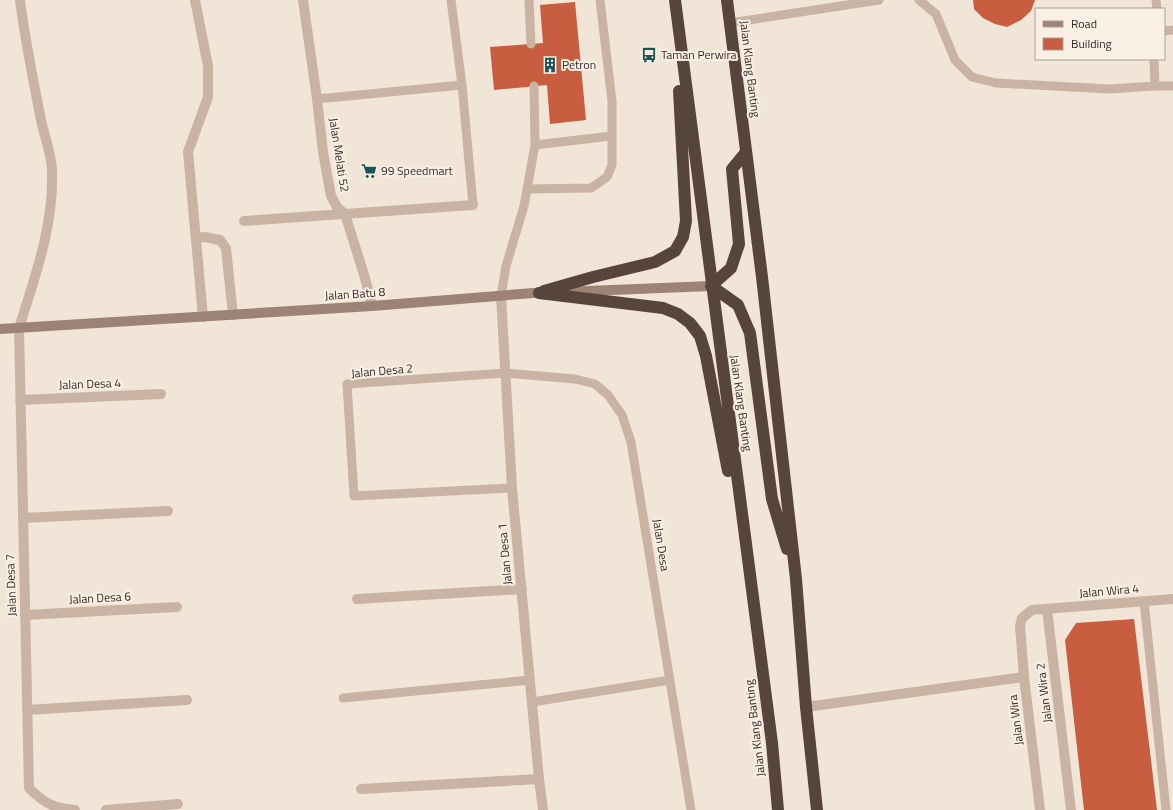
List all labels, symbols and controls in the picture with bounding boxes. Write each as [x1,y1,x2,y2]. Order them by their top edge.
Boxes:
legend [1035,8,1165,60]
text: Road [1071,14,1097,33]
street label: Jalan Klang Banting [735,19,766,118]
text: Building [1071,34,1112,53]
place label: Taman Perwira [661,45,737,64]
bus stop icon: Taman Perwira [640,46,658,64]
place label: Petron [562,55,596,74]
building icon: Petron [541,56,559,74]
street label: Jalan Melati 52 [324,116,355,194]
place label: 99 Speedmart [381,161,454,180]
supermarket icon: 99 Speedmart [360,162,378,180]
street label: Jalan Batu 8 [324,282,386,305]
street label: Jalan Klang Banting [725,353,758,453]
street label: Jalan Desa 2 [350,358,414,383]
street label: Jalan Desa 4 [59,373,122,394]
street label: Jalan Desa [648,517,675,572]
street label: Jalan Desa 1 [492,522,517,586]
street label: Jalan Desa 7 [0,554,21,616]
street label: Jalan Wira 4 [1078,578,1140,603]
street label: Jalan Desa 6 [68,586,132,609]
street label: Jalan Wira 2 [1030,662,1057,724]
street label: Jalan Klang Banting [739,679,770,778]
street label: Jalan Wira [1003,694,1028,746]

